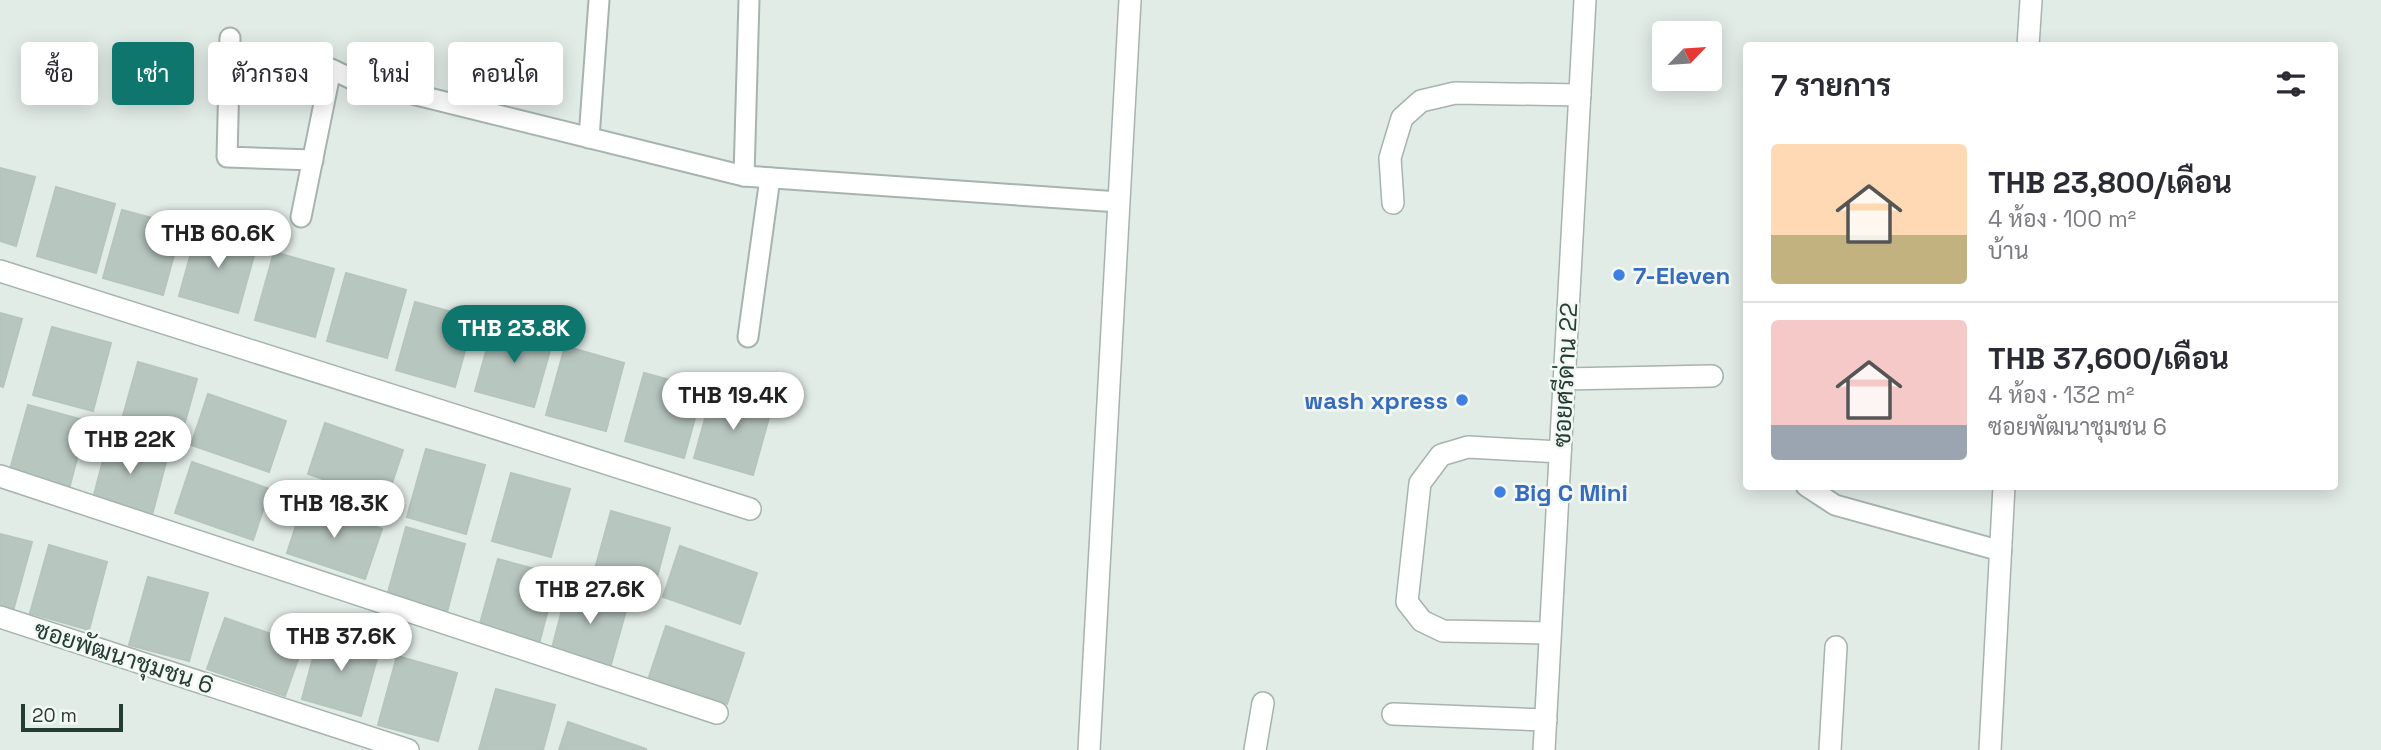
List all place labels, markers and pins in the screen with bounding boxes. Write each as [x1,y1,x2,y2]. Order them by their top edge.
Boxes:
pin: THB 60.6K [138,210,298,270]
place label: 7-Eleven [1633,260,1730,291]
marker: 7-Eleven [1611,267,1627,283]
pin: THB 23.8K [434,306,594,365]
pin: THB 19.4K [653,372,813,432]
place label: wash xpress [1304,385,1448,416]
marker: wash xpress [1454,392,1470,408]
pin: THB 22K [65,416,195,476]
place label: Big C Mini [1514,477,1628,508]
pin: THB 18.3K [254,480,414,540]
marker: Big C Mini [1492,484,1508,500]
pin: THB 27.6K [510,566,670,626]
pin: THB 37.6K [261,614,421,673]

